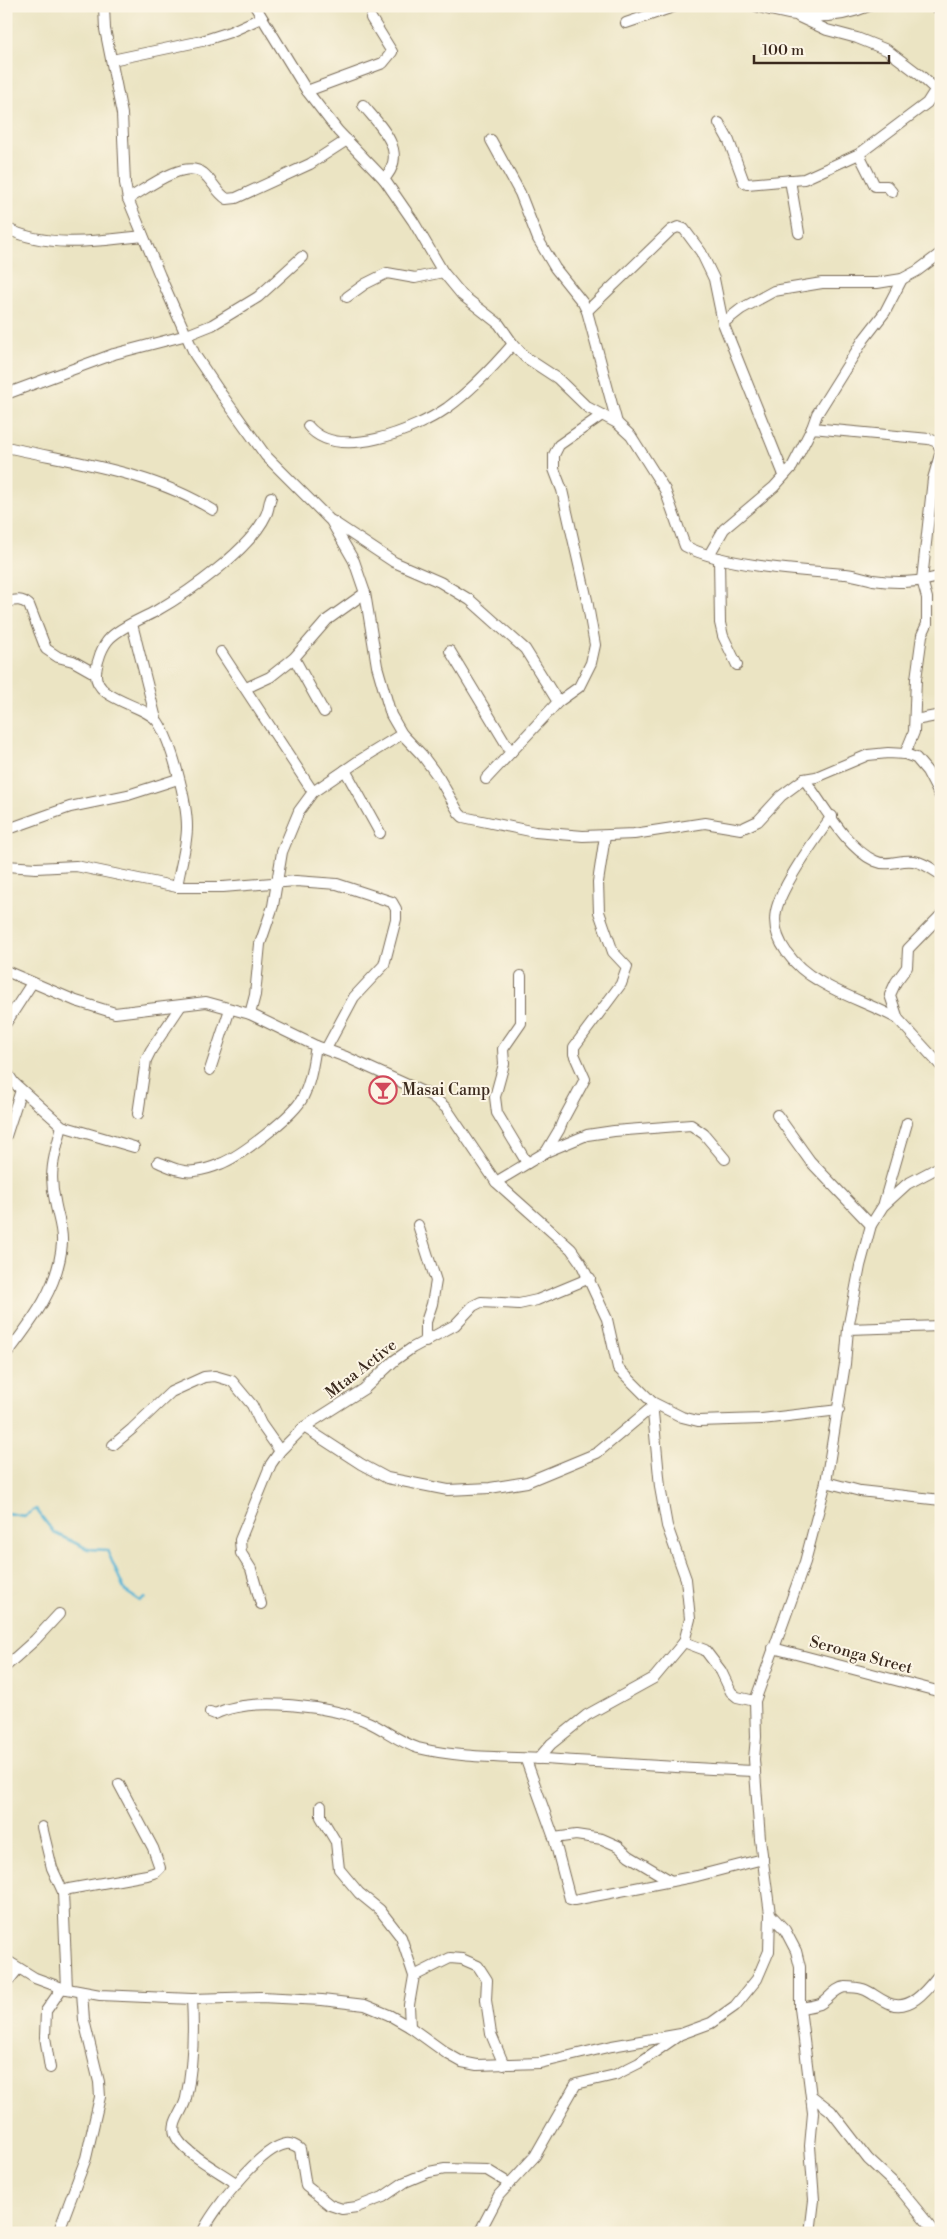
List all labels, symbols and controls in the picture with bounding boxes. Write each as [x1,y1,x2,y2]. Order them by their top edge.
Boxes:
scale bar [754,32,890,64]
text: 100 m [762,41,804,60]
bar icon: Masai Camp [368,1075,398,1105]
place label: Masai Camp [402,1080,490,1100]
street label: Mtaa Active [321,1335,401,1403]
street label: Seronga Street [807,1632,915,1678]

